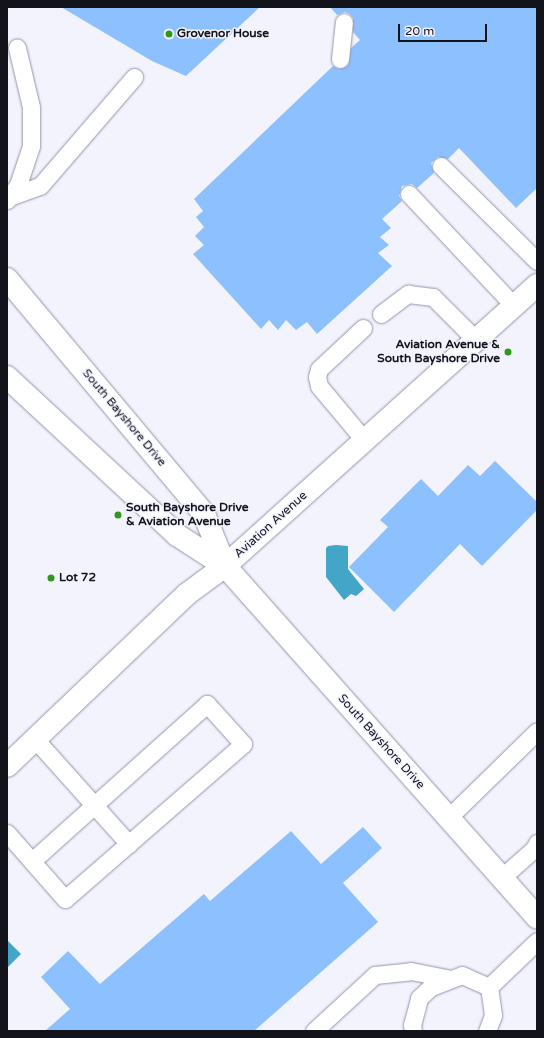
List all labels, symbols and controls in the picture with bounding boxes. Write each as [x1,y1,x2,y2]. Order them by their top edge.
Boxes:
scale bar [400,16,489,42]
text: 20 m [405,24,434,38]
place label: Grovenor House [177,27,269,41]
marker: Grovenor House [164,29,174,39]
place label: Aviation Avenue & South Bayshore Drive [377,338,500,366]
marker: Aviation Avenue & South Bayshore Drive [503,347,513,357]
street label: South Bayshore Drive [79,366,169,470]
street label: Aviation Avenue [232,489,310,561]
place label: South Bayshore Drive & Aviation Avenue [126,501,249,529]
marker: South Bayshore Drive & Aviation Avenue [113,510,123,520]
place label: Lot 72 [59,571,96,585]
marker: Lot 72 [46,573,56,583]
street label: South Bayshore Drive [335,692,427,792]

